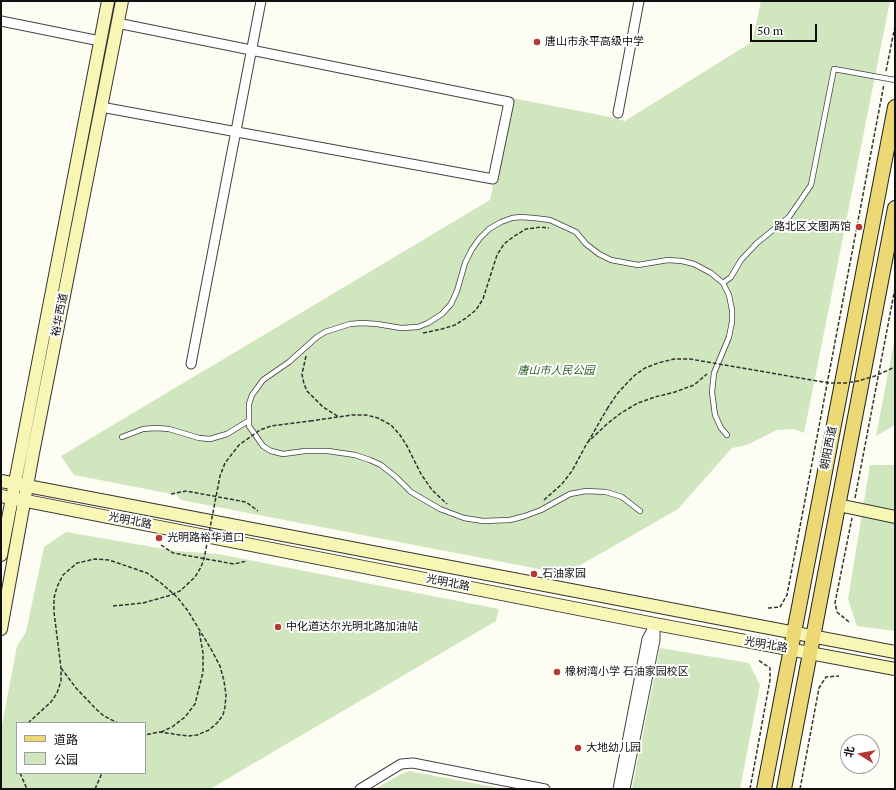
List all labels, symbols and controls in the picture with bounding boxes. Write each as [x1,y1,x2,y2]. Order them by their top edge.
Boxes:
scale bar [752,16,819,42]
text: 50 m [757,23,783,38]
place label: 唐山市永平高级中学 [545,35,644,49]
marker: 唐山市永平高级中学 [532,37,542,47]
place label: 路北区文图两馆 [774,220,851,234]
marker: 路北区文图两馆 [854,222,864,232]
street label: 裕华西道 [49,292,71,338]
park label: 唐山市人民公园 [518,364,594,378]
street label: 朝阳西道 [818,425,840,471]
street label: 光明北路 [107,510,153,532]
place label: 光明路裕华道口 [167,531,244,545]
marker: 光明路裕华道口 [154,533,164,543]
place label: 石油家园 [542,567,586,581]
marker: 石油家园 [529,569,539,579]
street label: 光明北路 [425,572,471,594]
place label: 中化道达尔光明北路加油站 [286,620,418,634]
marker: 中化道达尔光明北路加油站 [273,622,283,632]
street label: 光明北路 [743,635,789,655]
place label: 橡树湾小学 石油家园校区 [565,665,689,679]
marker: 橡树湾小学 石油家园校区 [552,667,562,677]
legend [16,722,146,774]
text: 道路 [54,732,78,747]
north arrow [840,734,880,774]
place label: 大地幼儿园 [586,741,641,755]
marker: 大地幼儿园 [573,743,583,753]
text: 北 [841,745,857,759]
text: 公园 [54,752,78,767]

